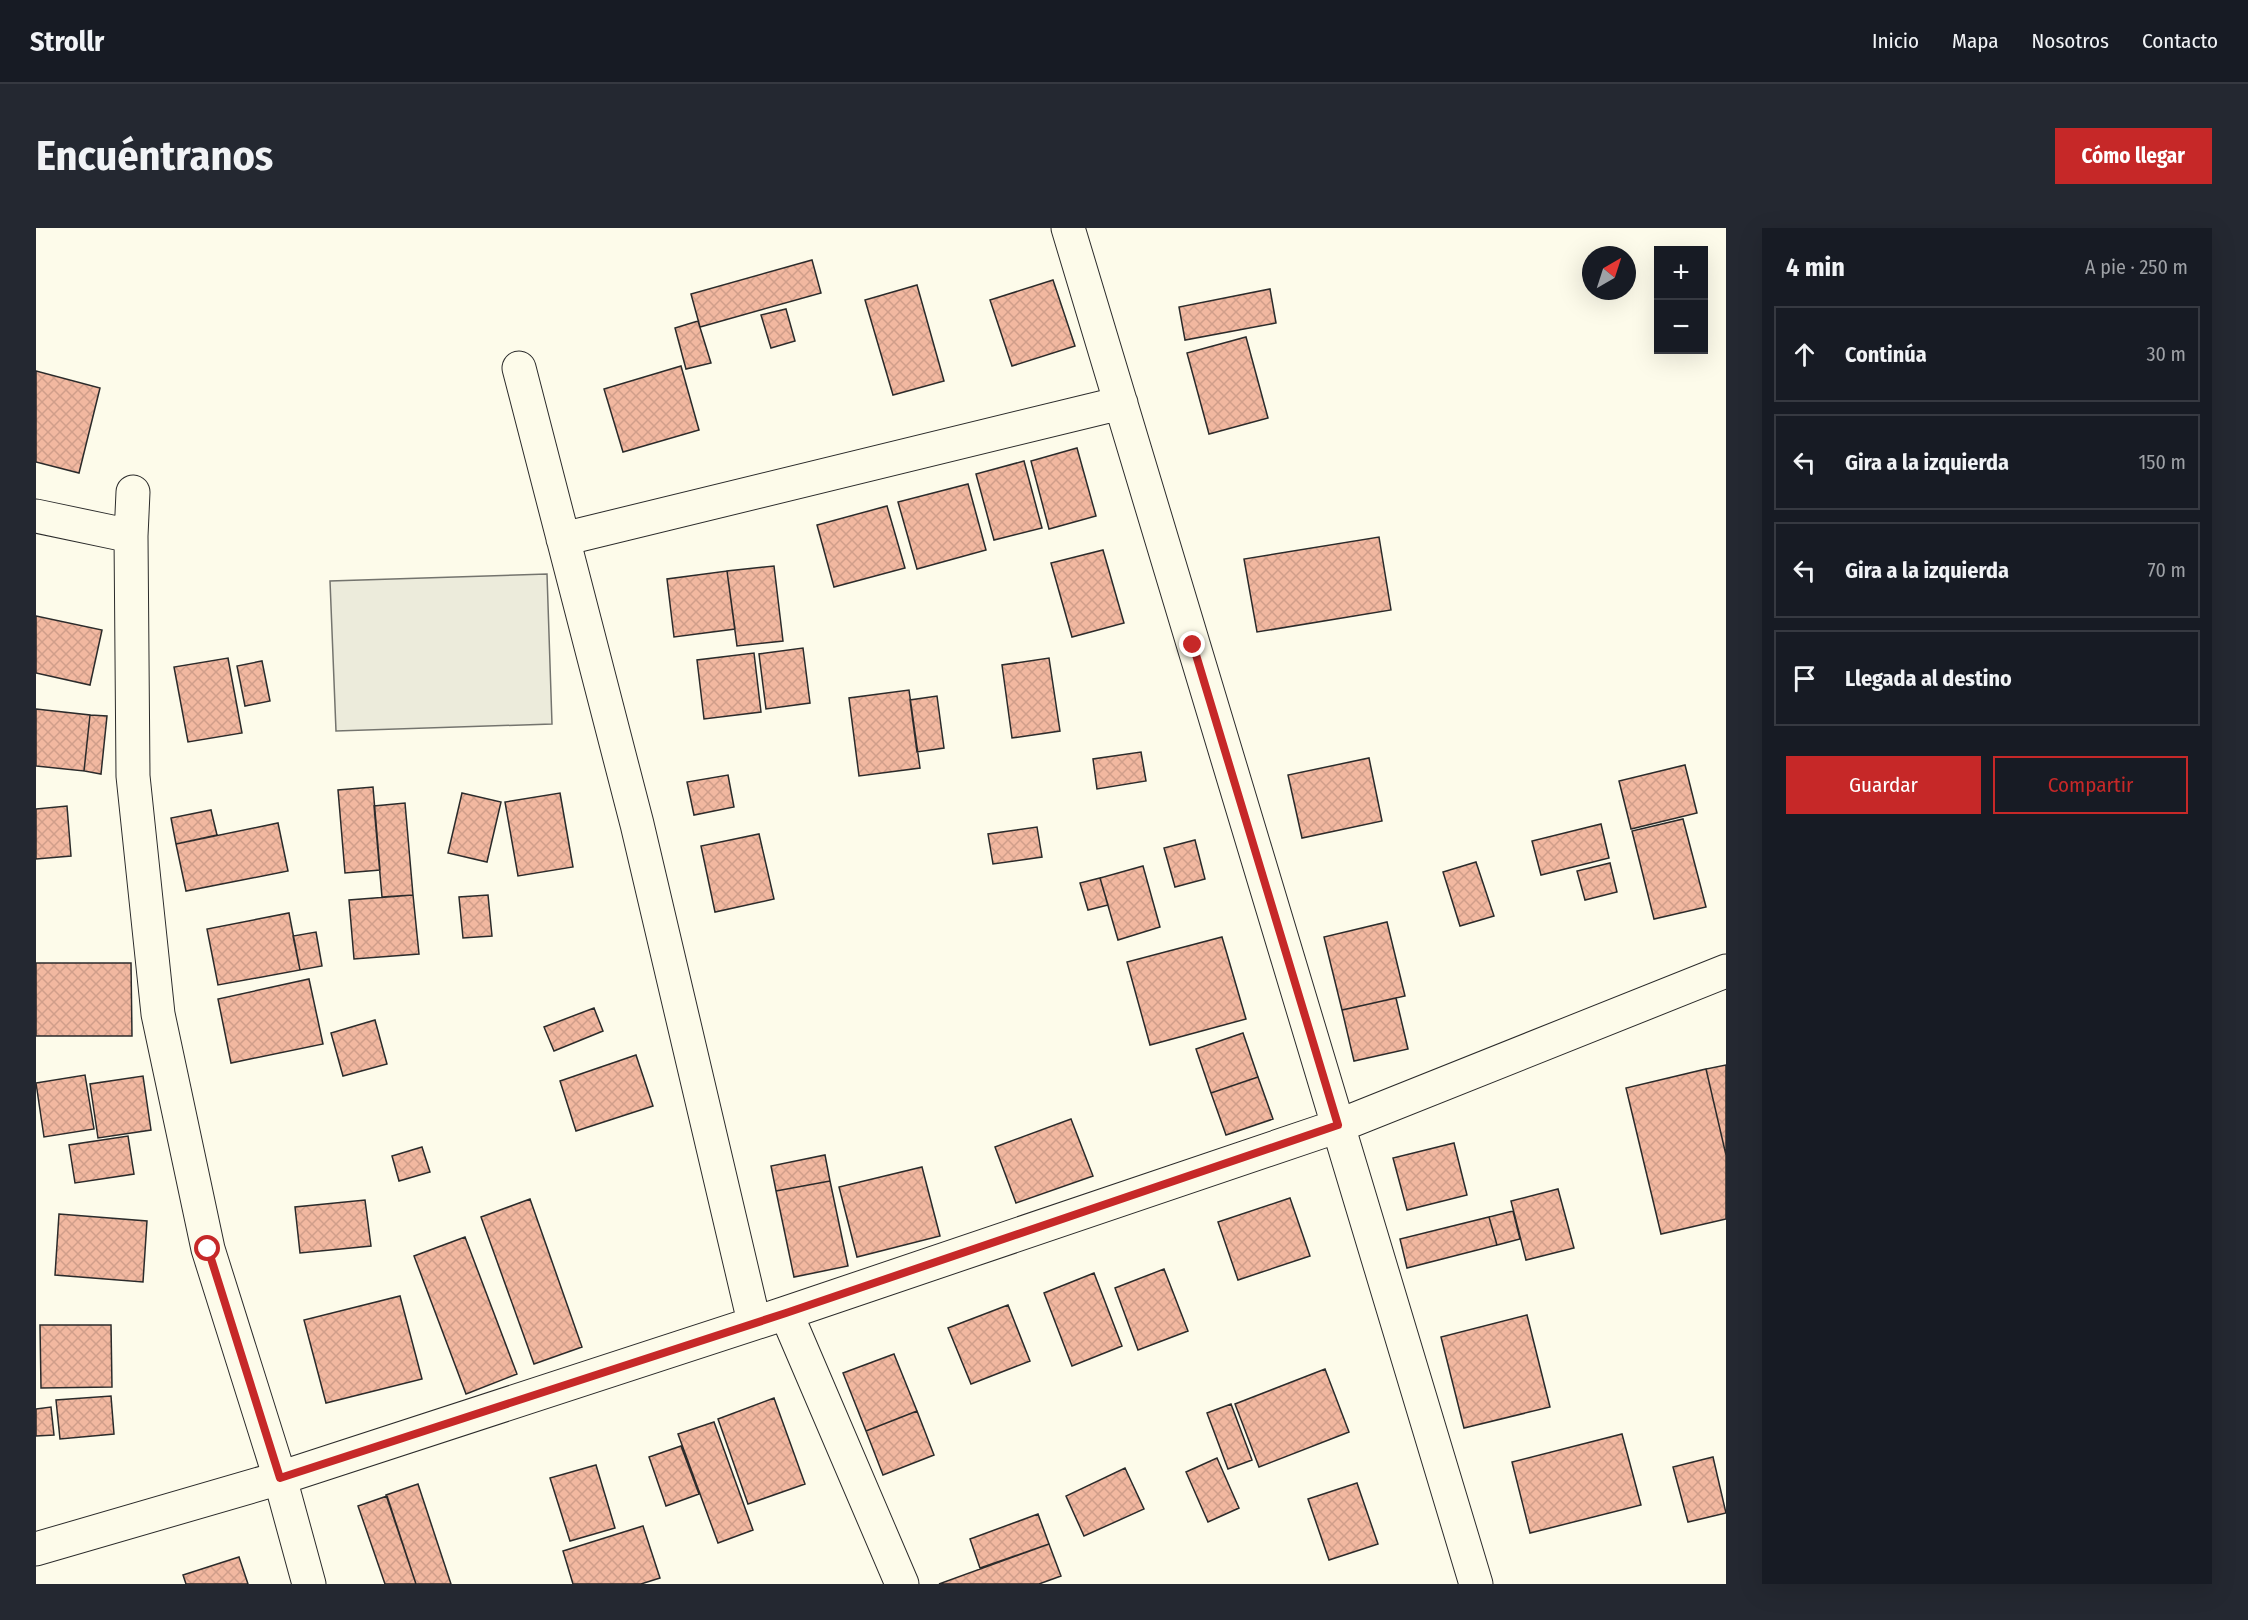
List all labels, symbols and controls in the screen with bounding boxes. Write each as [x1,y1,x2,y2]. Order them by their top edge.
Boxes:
text: Strollr [30,25,104,58]
text: Inicio [1872,28,1919,54]
text: Mapa [1952,28,1999,54]
text: Nosotros [2032,28,2109,54]
text: Contacto [2142,28,2218,54]
button: Cómo llegar [2055,128,2212,184]
text: Encuéntranos [36,131,273,181]
north arrow [1582,246,1636,300]
map controls [1654,246,1708,354]
button: + [1654,246,1708,300]
text: 4 min [1786,252,1845,283]
text: A pie · 250 m [2085,255,2188,279]
button: − [1654,300,1708,354]
icon: ahead [1788,338,1821,371]
text: Continúa [1845,341,1927,368]
text: 30 m [2146,342,2186,366]
icon: left [1788,446,1821,479]
text: Gira a la izquierda [1845,449,2009,476]
text: 150 m [2139,450,2186,474]
icon: left [1788,554,1821,587]
text: Gira a la izquierda [1845,557,2009,584]
text: 70 m [2148,558,2186,582]
route end [1179,631,1205,657]
icon: arrive [1788,662,1821,695]
text: Llegada al destino [1845,665,2012,692]
button: Guardar [1786,756,1981,814]
button: Compartir [1993,756,2188,814]
route start [194,1235,220,1261]

